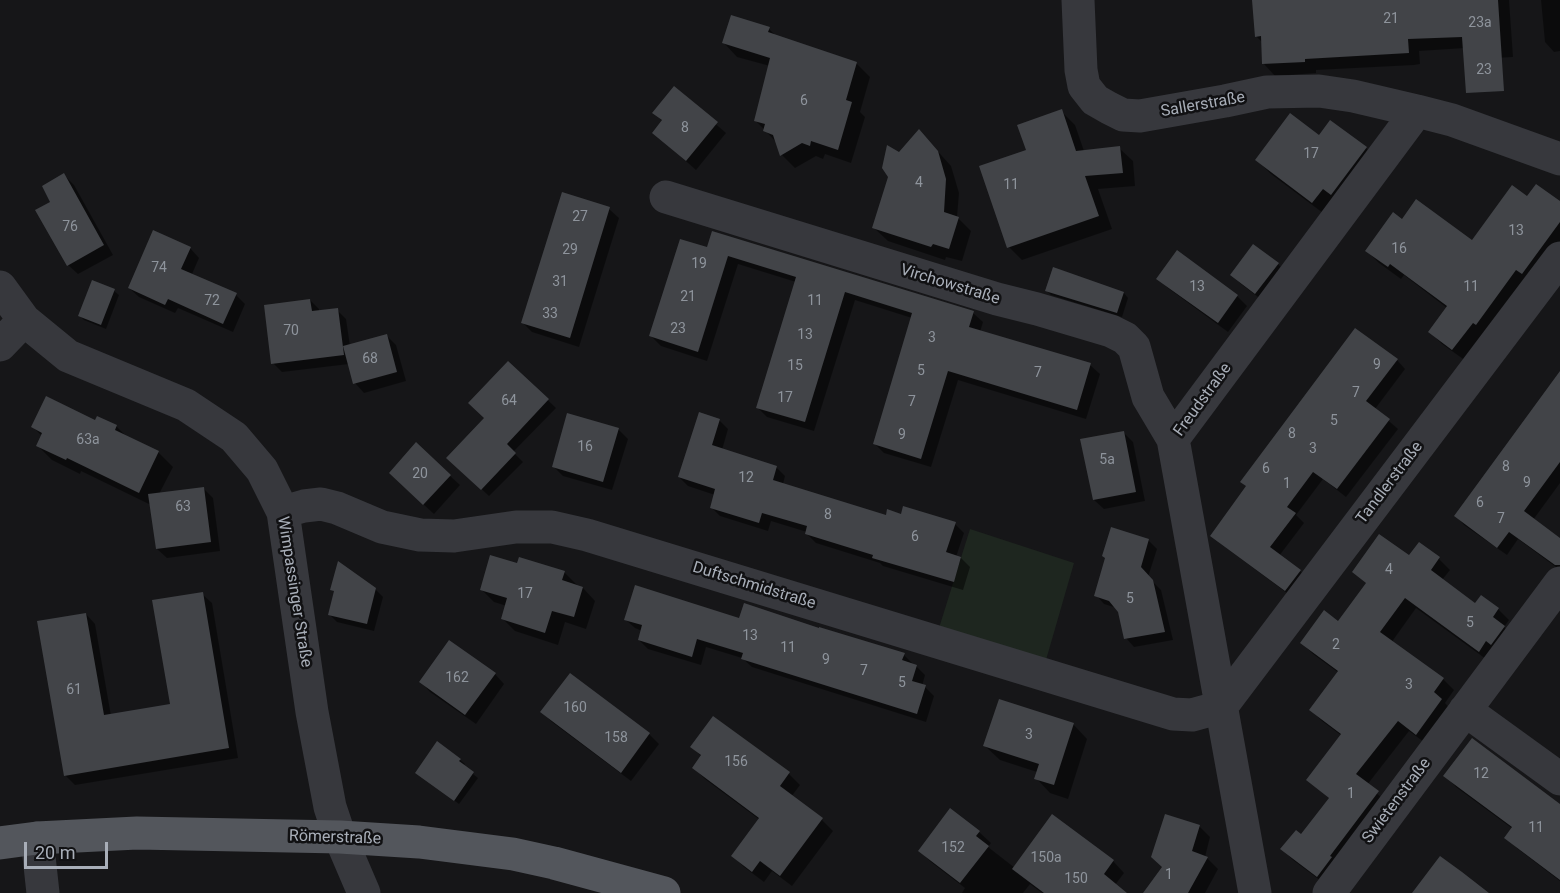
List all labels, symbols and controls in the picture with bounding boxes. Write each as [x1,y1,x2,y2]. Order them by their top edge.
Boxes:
house number: 21 [1383,11,1399,27]
house number: 23a [1468,15,1492,31]
house number: 23 [1476,62,1492,78]
street label: Sallerstraße [1159,88,1247,122]
house number: 6 [800,93,808,109]
house number: 8 [681,120,689,136]
house number: 17 [1303,146,1319,162]
house number: 4 [915,175,923,191]
house number: 11 [1003,177,1019,193]
house number: 27 [572,209,588,225]
house number: 76 [62,219,78,235]
house number: 13 [1508,223,1524,239]
house number: 16 [1391,241,1407,257]
house number: 29 [562,242,578,258]
house number: 19 [691,256,707,272]
house number: 74 [151,260,167,276]
street label: Virchowstraße [898,261,1002,309]
house number: 31 [552,274,568,290]
house number: 13 [1189,279,1205,295]
house number: 11 [1463,279,1479,295]
house number: 21 [680,289,696,305]
house number: 72 [204,293,220,309]
house number: 11 [807,293,823,309]
house number: 33 [542,306,558,322]
house number: 23 [670,321,686,337]
house number: 70 [283,323,299,339]
house number: 13 [797,327,813,343]
house number: 3 [928,330,936,346]
house number: 68 [362,351,378,367]
house number: 9 [1373,357,1381,373]
house number: 15 [787,358,803,374]
street label: Freudstraße [1170,360,1236,440]
house number: 5 [917,363,925,379]
house number: 7 [1034,365,1042,381]
house number: 7 [1352,385,1360,401]
house number: 17 [777,390,793,406]
house number: 64 [501,393,517,409]
house number: 7 [908,394,916,410]
house number: 5 [1330,413,1338,429]
house number: 8 [1288,426,1296,442]
house number: 9 [898,427,906,443]
house number: 63a [76,432,100,448]
street label: Tandlerstraße [1353,438,1427,528]
house number: 16 [577,439,593,455]
house number: 3 [1309,441,1317,457]
house number: 5a [1099,452,1115,468]
house number: 8 [1502,459,1510,475]
house number: 6 [1262,461,1270,477]
house number: 20 [412,466,428,482]
house number: 12 [738,470,754,486]
house number: 9 [1523,475,1531,491]
house number: 1 [1283,476,1291,492]
house number: 6 [1476,495,1484,511]
house number: 63 [175,499,191,515]
house number: 8 [824,507,832,523]
house number: 7 [1497,511,1505,527]
street label: Wimpassinger Straße [273,515,315,669]
house number: 6 [911,529,919,545]
street label: Duftschmidstraße [690,558,818,614]
house number: 4 [1385,562,1393,578]
house number: 17 [517,586,533,602]
house number: 5 [1126,591,1134,607]
house number: 5 [1466,615,1474,631]
house number: 13 [742,628,758,644]
house number: 2 [1332,637,1340,653]
house number: 11 [780,640,796,656]
house number: 9 [822,652,830,668]
house number: 7 [860,663,868,679]
house number: 162 [445,670,469,686]
house number: 5 [898,675,906,691]
house number: 3 [1405,677,1413,693]
house number: 61 [66,682,82,698]
house number: 160 [563,700,587,716]
house number: 3 [1025,727,1033,743]
house number: 158 [604,730,628,746]
house number: 156 [724,754,748,770]
street label: Swietenstraße [1359,755,1435,847]
house number: 12 [1473,766,1489,782]
house number: 1 [1347,786,1355,802]
house number: 11 [1528,820,1544,836]
street label: Römerstraße [289,827,381,849]
scale bar [27,830,111,868]
house number: 152 [941,840,965,856]
text: 20 m [35,842,75,863]
house number: 150a [1030,850,1062,866]
house number: 1 [1165,867,1173,883]
house number: 150 [1064,871,1088,887]

